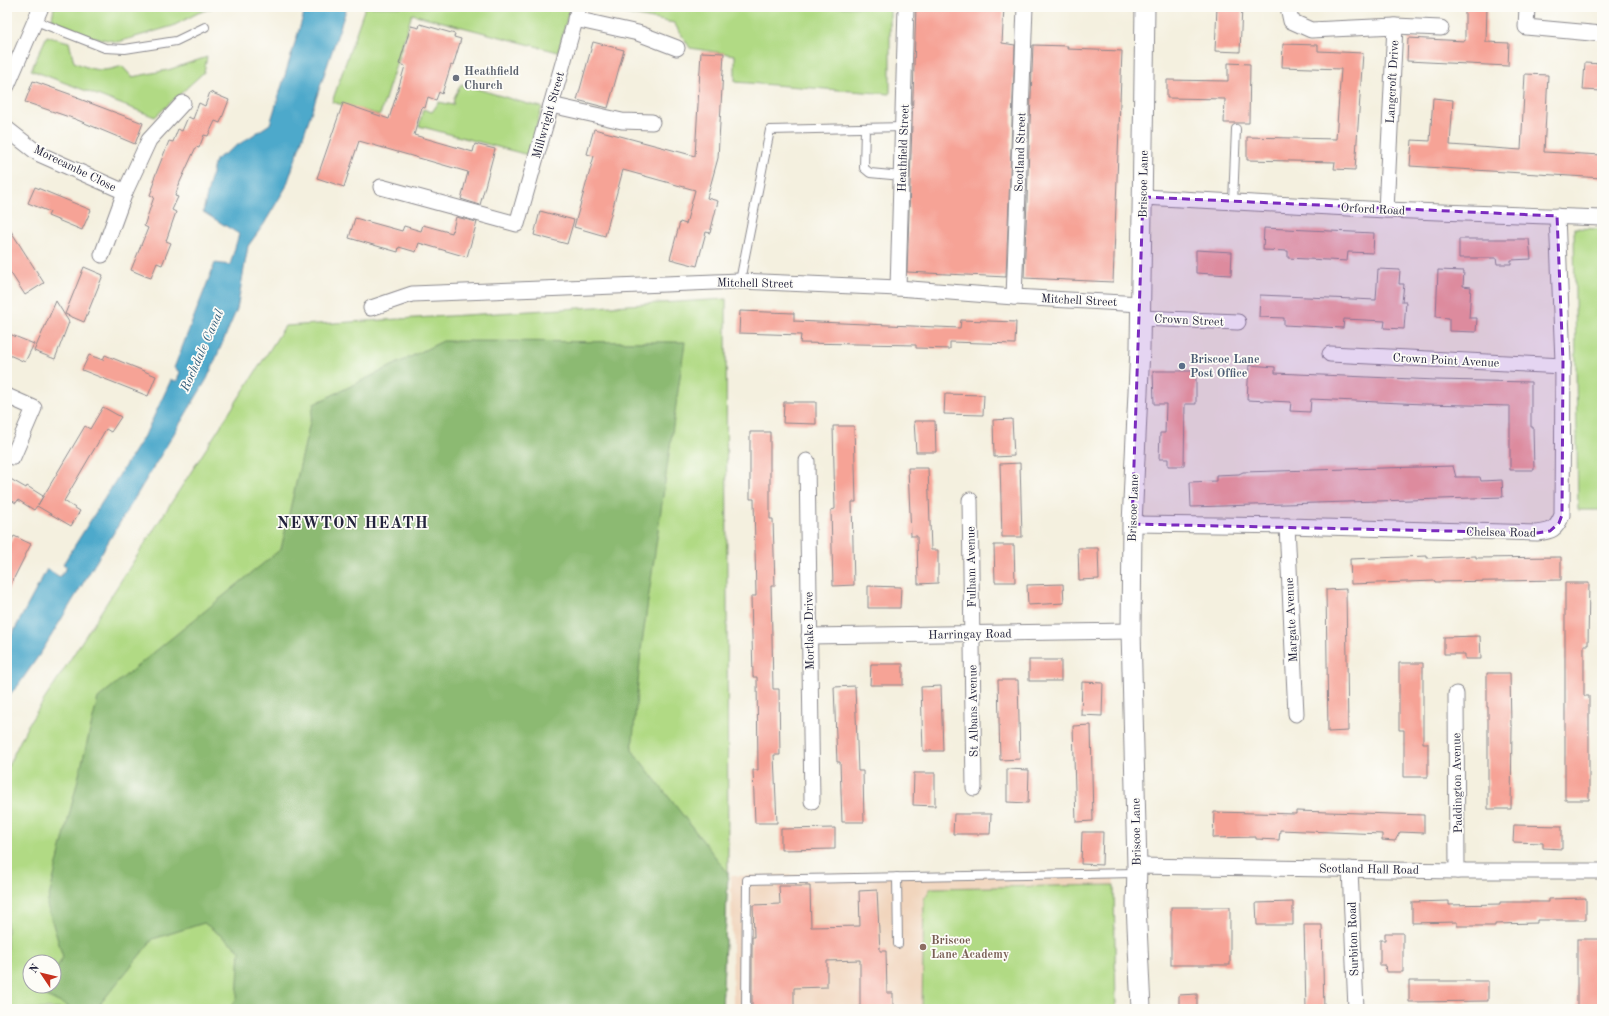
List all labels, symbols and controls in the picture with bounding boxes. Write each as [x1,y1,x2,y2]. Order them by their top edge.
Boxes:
street label: Langcroft Drive [1385,40,1401,124]
place label: Heathfield Church [464,66,520,92]
street label: Millwright Street [531,71,567,160]
marker: Heathfield Church [451,73,461,83]
street label: Heathfield Street [896,104,912,192]
street label: Scotland Street [1014,112,1028,192]
street label: Morecambe Close [31,144,118,194]
street label: Briscoe Lane [1137,150,1151,218]
street label: Orford Road [1340,202,1405,218]
street label: Mitchell Street [717,277,793,291]
street label: Mitchell Street [1040,293,1117,309]
water label: Rochdale Canal [178,308,226,394]
street label: Crown Street [1154,313,1224,329]
street label: Crown Point Avenue [1392,352,1500,370]
place label: Briscoe Lane Post Office [1190,354,1260,380]
marker: Briscoe Lane Post Office [1177,361,1187,371]
street label: Briscoe Lane [1127,474,1141,542]
district label: NEWTON HEATH [277,516,429,532]
street label: Fulham Avenue [965,526,979,608]
street label: Chelsea Road [1466,526,1536,540]
street label: Margate Avenue [1284,577,1300,662]
street label: Mortlake Drive [803,591,817,670]
street label: Harringay Road [928,628,1012,642]
street label: St Albans Avenue [967,664,981,757]
street label: Paddington Avenue [1451,732,1465,833]
street label: Briscoe Lane [1130,798,1144,866]
street label: Scotland Hall Road [1319,863,1419,877]
street label: Surbiton Road [1347,901,1361,977]
place label: Briscoe Lane Academy [931,935,1009,961]
marker: Briscoe Lane Academy [918,942,928,952]
north arrow [22,954,62,994]
text: N [28,962,42,976]

